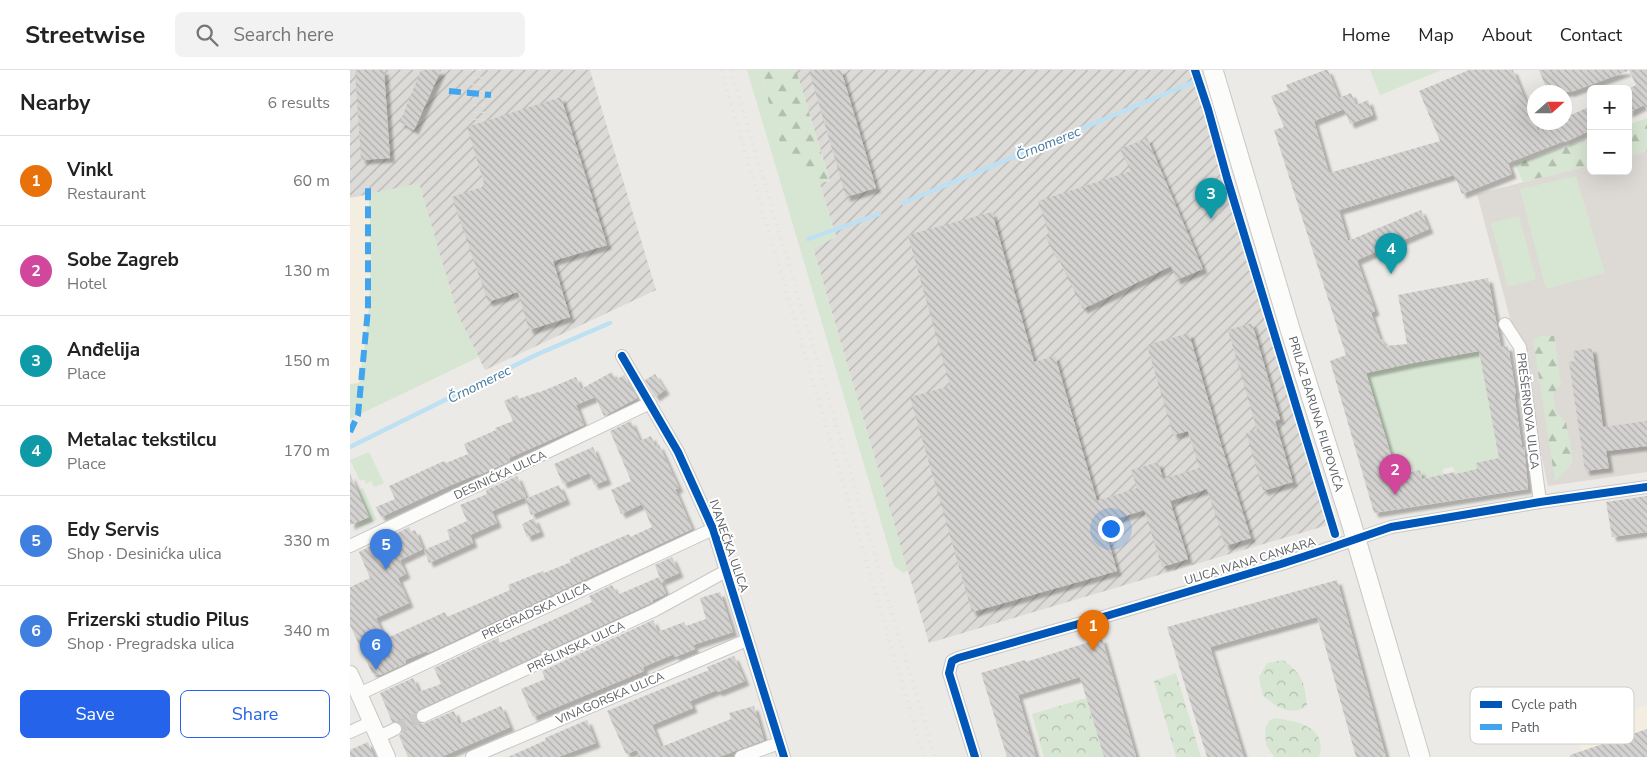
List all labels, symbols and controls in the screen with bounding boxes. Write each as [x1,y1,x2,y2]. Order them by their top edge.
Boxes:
search box [175,12,525,57]
text: Streetwise [25,19,145,51]
icon: search [193,21,221,49]
text: Search here [233,22,334,48]
text: Home [1342,23,1390,47]
text: Map [1418,23,1454,47]
text: About [1482,23,1532,47]
text: Contact [1560,23,1622,47]
north arrow [1527,85,1572,130]
map controls [1587,85,1632,175]
button: + [1587,85,1632,130]
text: Nearby [20,89,90,117]
text: 6 results [268,92,330,114]
water label: Črnomerec [1013,122,1084,165]
button: − [1587,130,1632,175]
text: Vinkl [67,157,113,183]
text: 1 [31,170,41,192]
text: 60 m [293,170,330,192]
pin: 3 [1195,178,1227,219]
text: Restaurant [67,183,146,205]
pin: 4 [1375,233,1407,274]
text: Sobe Zagreb [67,247,179,273]
text: 2 [31,260,41,282]
text: 130 m [283,260,330,282]
text: Hotel [67,273,107,295]
street label: PRILAZ BARUNA FILIPOVIĆA [1285,334,1347,494]
text: Anđelija [67,337,140,363]
text: 3 [31,350,41,372]
text: 150 m [283,350,330,372]
street label: PREŠERNOVA ULICA [1513,352,1543,470]
water label: Črnomerec [444,361,515,408]
text: Place [67,363,106,385]
text: Metalac tekstilcu [67,427,217,453]
text: 4 [31,440,41,462]
text: 170 m [283,440,330,462]
street label: DESINIĆKA ULICA [451,446,549,503]
text: Place [67,453,106,475]
pin: 2 [1379,454,1411,495]
street label: IVANEČKA ULICA [706,497,752,595]
your location [1098,516,1124,542]
text: Edy Servis [67,517,159,543]
pin: 5 [370,529,402,570]
text: 5 [31,530,41,552]
text: 330 m [283,530,330,552]
street label: ULICA IVANA CANKARA [1183,533,1318,589]
text: Shop · Desinićka ulica [67,543,222,565]
street label: PREGRADSKA ULICA [479,579,593,643]
text: Frizerski studio Pilus [67,607,249,633]
pin: 1 [1077,610,1109,651]
street label: PRIŠLINSKA ULICA [525,617,628,677]
text: 6 [31,620,41,642]
text: 340 m [283,620,330,642]
pin: 6 [360,629,392,670]
text: Shop · Pregradska ulica [67,633,234,655]
street label: VINAGORSKA ULICA [553,668,667,728]
legend [1470,687,1634,744]
button: Save [20,690,170,738]
button: Share [180,690,330,738]
text: Cycle path [1511,695,1577,714]
text: Path [1511,718,1540,737]

